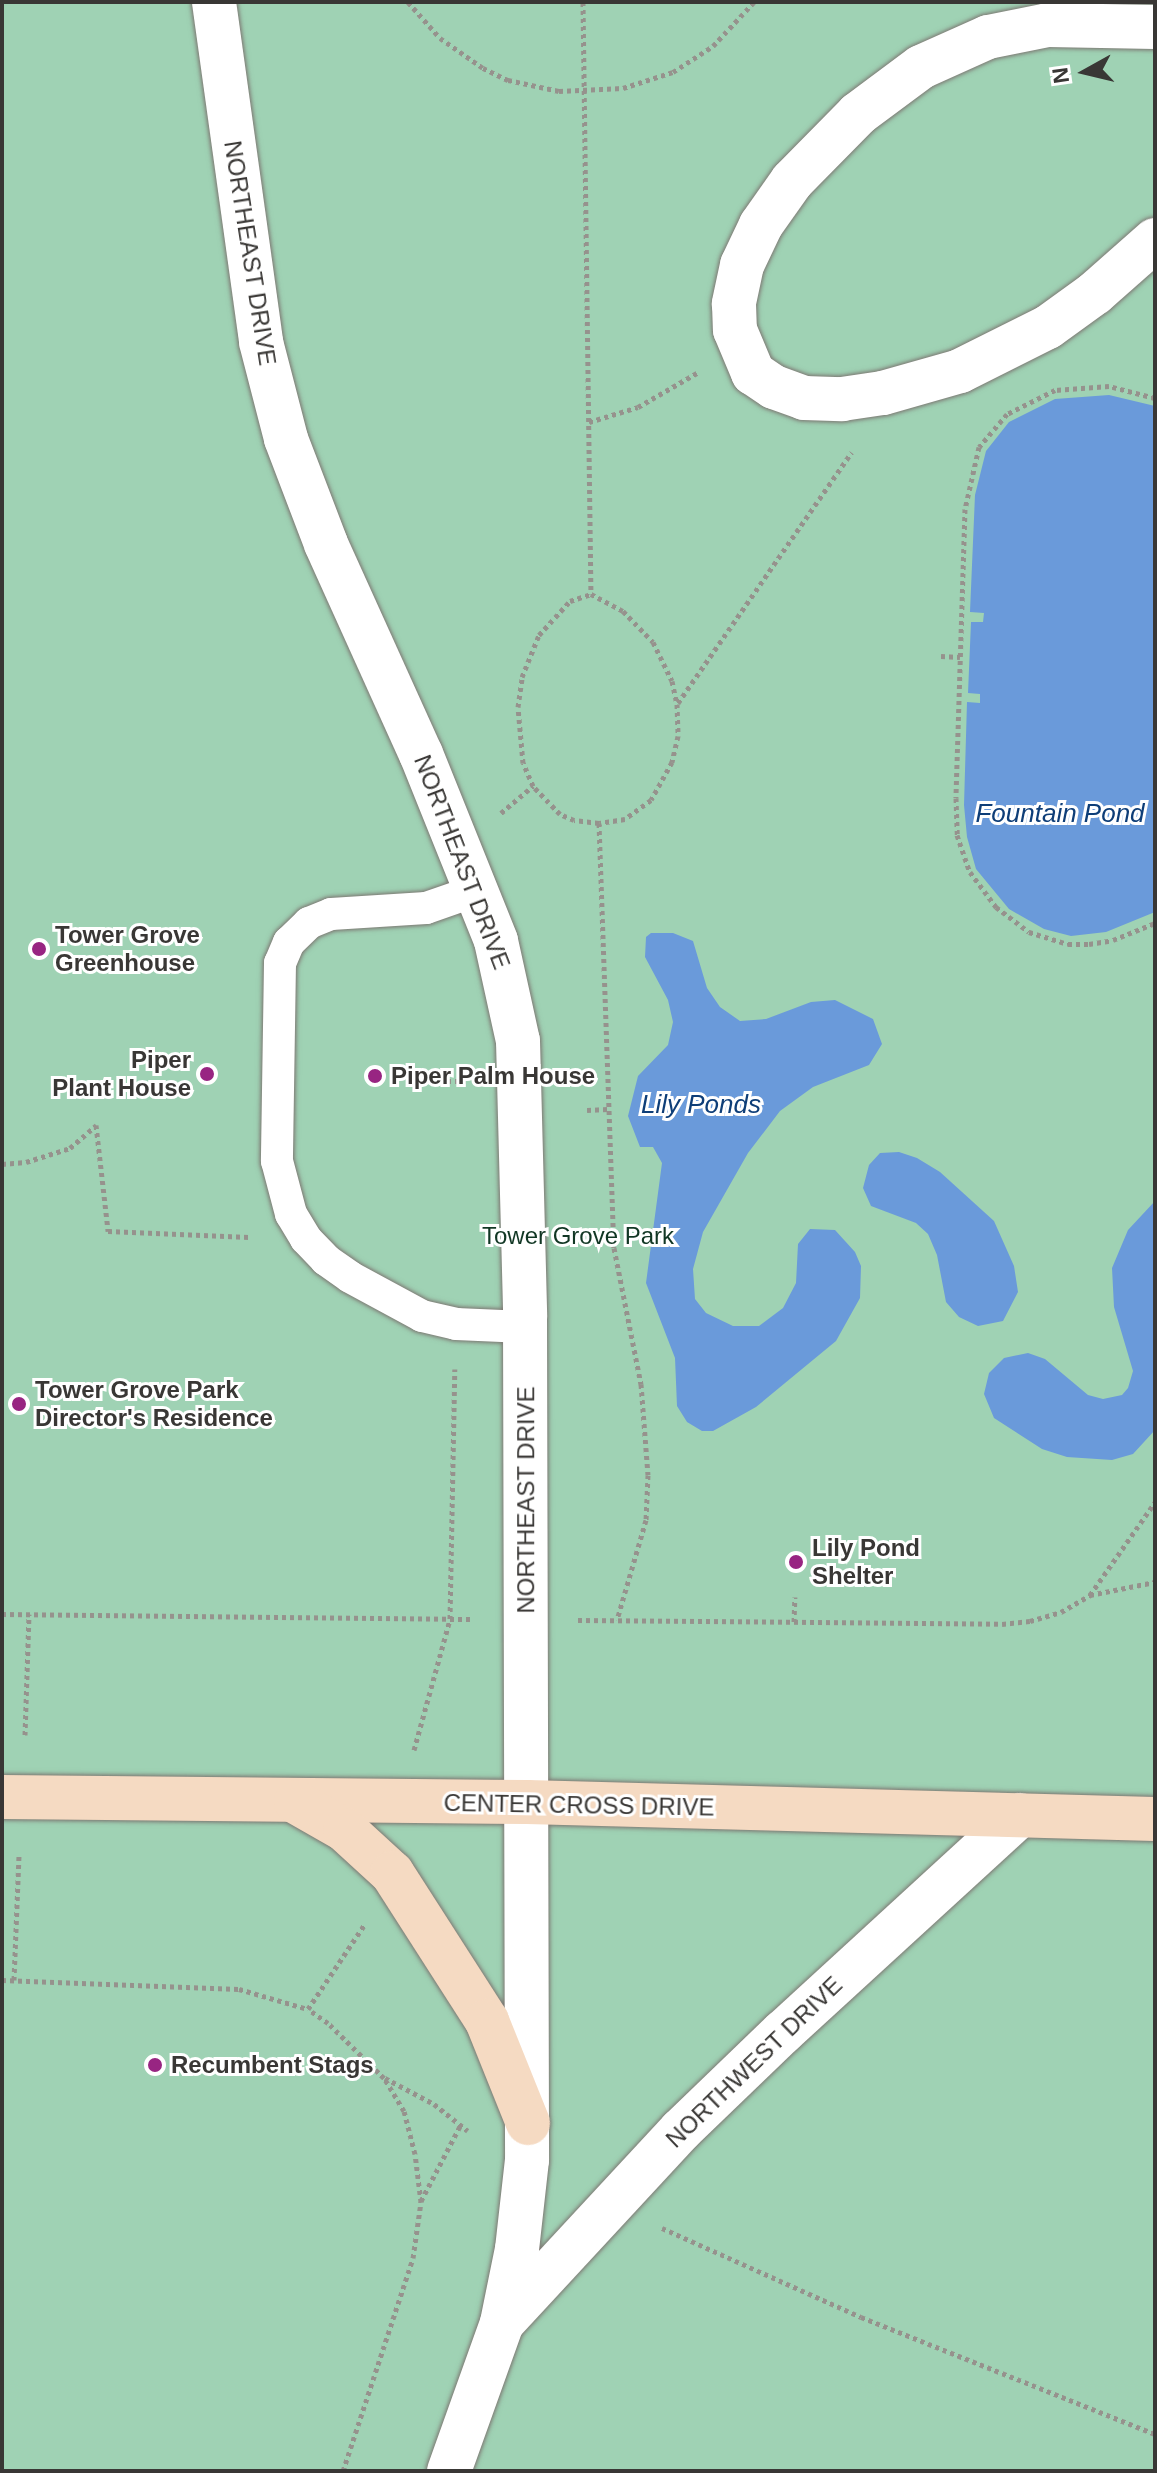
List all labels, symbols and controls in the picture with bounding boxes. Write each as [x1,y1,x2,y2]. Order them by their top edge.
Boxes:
north arrow [1045,32,1125,112]
text: N [1047,66,1074,85]
street label: NORTHEAST DRIVE [218,138,282,368]
street label: NORTHEAST DRIVE [408,751,516,973]
water label: Fountain Pond [975,798,1145,830]
place label: Tower Grove Greenhouse [55,921,200,977]
marker: Tower Grove Greenhouse [30,940,48,958]
place label: Piper Plant House [52,1046,191,1102]
place label: Piper Palm House [391,1062,595,1090]
marker: Piper Plant House [198,1065,216,1083]
marker: Piper Palm House [366,1067,384,1085]
water label: Lily Ponds [641,1089,761,1121]
park label: Tower Grove Park [482,1222,674,1250]
place label: Tower Grove Park Director's Residence [35,1376,273,1432]
street label: NORTHEAST DRIVE [512,1386,540,1614]
marker: Tower Grove Park Director's Residence [10,1395,28,1413]
place label: Lily Pond Shelter [812,1534,920,1590]
marker: Lily Pond Shelter [787,1553,805,1571]
street label: CENTER CROSS DRIVE [443,1788,715,1822]
street label: NORTHWEST DRIVE [660,1970,848,2154]
place label: Recumbent Stags [171,2051,374,2079]
marker: Recumbent Stags [146,2056,164,2074]

